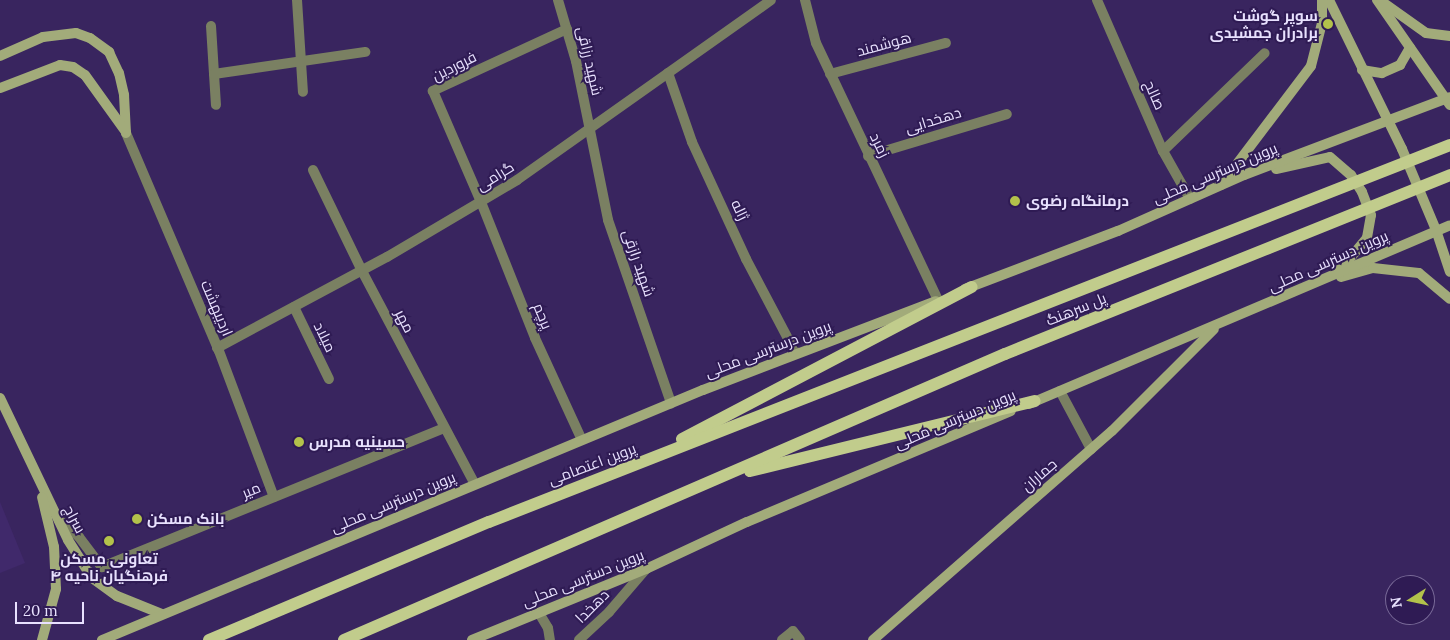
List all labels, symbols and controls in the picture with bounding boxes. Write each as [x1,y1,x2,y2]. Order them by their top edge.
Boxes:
place label: سوپر گوشت برادران جمشیدی [1210,6,1318,41]
marker: سوپر گوشت برادران جمشیدی [1322,18,1334,30]
street label: شهید رزاقی [573,25,607,97]
street label: هوشمند [855,28,913,60]
street label: فروردین [429,47,479,85]
street label: صالح [1141,78,1169,112]
street label: دهخدایی [903,103,963,137]
street label: زمرد [866,130,894,160]
street label: پروین درسترسی محلی [1150,139,1280,207]
street label: گرامی [473,157,517,195]
place label: درمانگاه رضوی [1026,192,1129,210]
marker: درمانگاه رضوی [1008,194,1022,208]
street label: ژاله [727,197,753,223]
street label: پروین دسترسی محلی [1265,226,1391,296]
street label: شهید رازقی [619,227,659,299]
street label: اردیبهشت [197,277,237,339]
street label: پل سرهنگ [1043,289,1109,329]
street label: پرچم [530,300,556,332]
street label: مهر [392,306,418,336]
street label: پروین درسترسی محلی [702,317,834,381]
street label: میلاد [310,319,340,355]
street label: پروین دسترسی محلی [892,385,1018,453]
place label: حسینیه مدرس [309,433,405,451]
marker: حسینیه مدرس [293,436,305,448]
street label: پروین اعتصامی [546,439,638,489]
street label: جماران [1018,455,1060,495]
street label: پروین درسترسی محلی [328,468,458,536]
street label: میر [239,478,263,502]
street label: سراج [60,502,90,536]
place label: بانک مسکن [147,510,224,528]
marker: بانک مسکن [131,513,143,525]
marker: تعاونی مسکن فرهنگیان ناحیه ۴ [103,535,115,547]
street label: پروین دسترسی محلی [519,545,647,611]
place label: تعاونی مسکن فرهنگیان ناحیه ۴ [50,549,168,584]
north arrow [1385,575,1435,625]
street label: دهخدا [571,585,613,627]
scale bar [18,592,86,624]
text: N [1386,596,1406,609]
text: 20 m [23,601,58,620]

